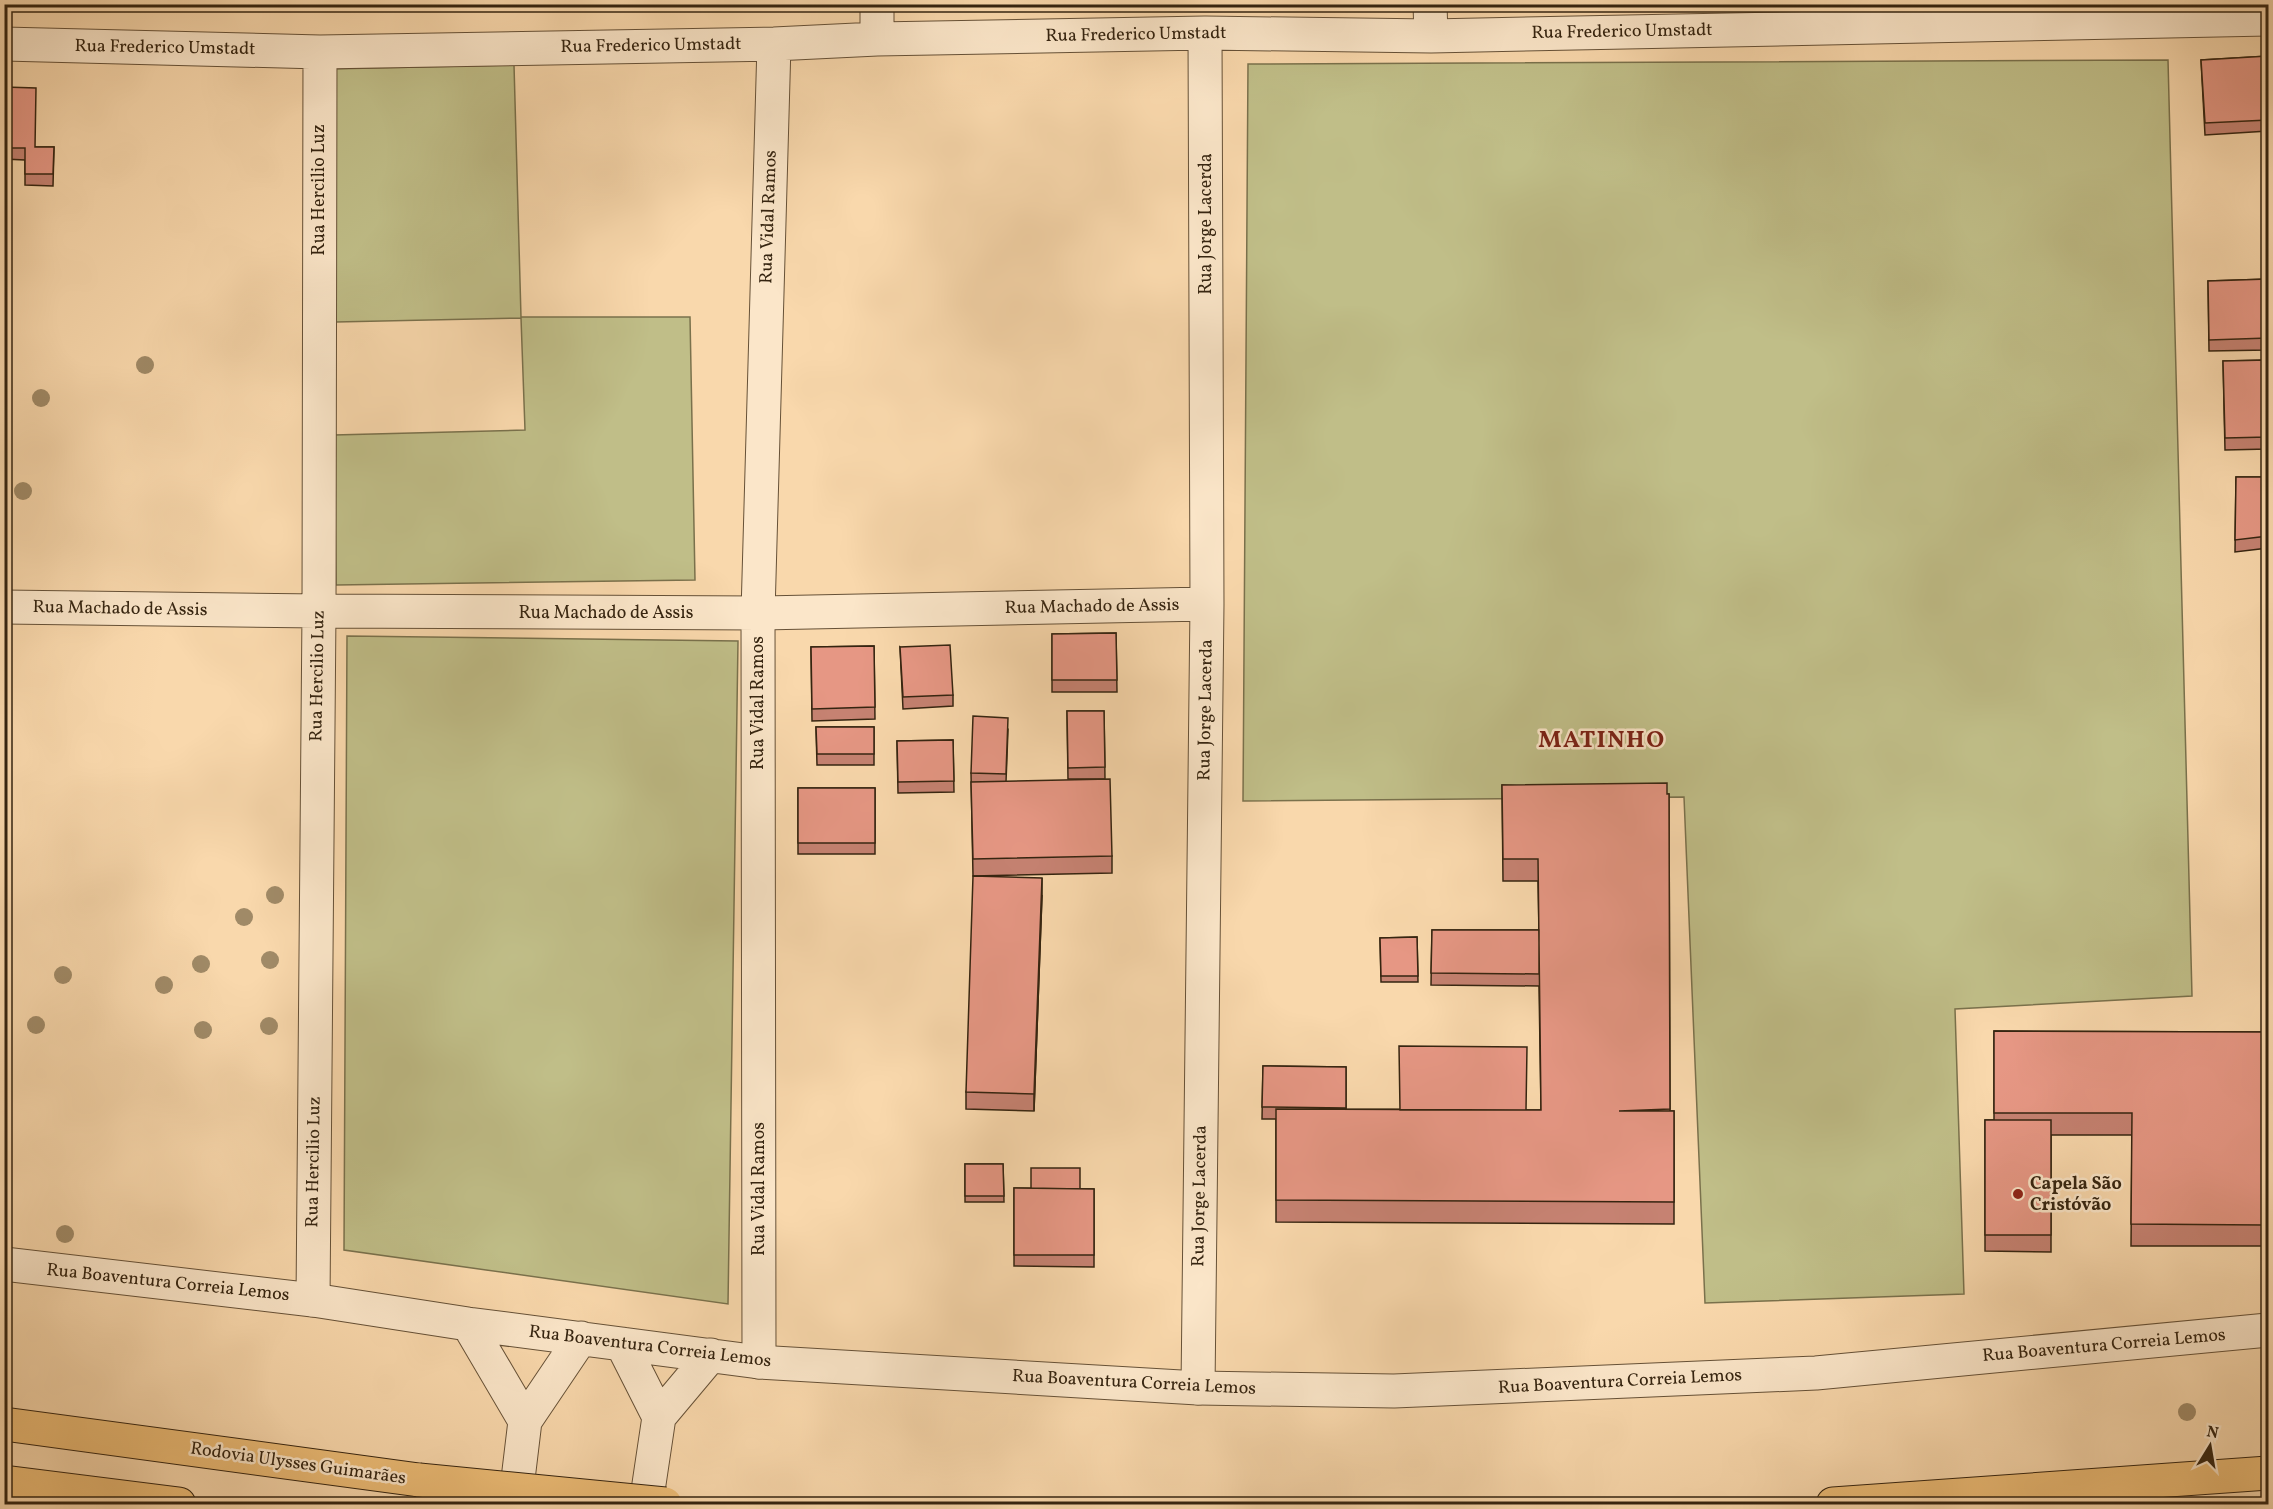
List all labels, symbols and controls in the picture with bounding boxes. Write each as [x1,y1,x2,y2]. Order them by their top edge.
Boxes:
street label: Rua Frederico Umstadt [1531,18,1713,46]
street label: Rua Frederico Umstadt [1045,21,1227,49]
street label: Rua Frederico Umstadt [560,32,742,60]
street label: Rua Frederico Umstadt [74,34,256,62]
street label: Rua Hercilio Luz [307,124,332,256]
street label: Rua Vidal Ramos [754,150,784,284]
street label: Rua Jorge Lacerda [1194,153,1219,295]
street label: Rua Machado de Assis [1004,593,1180,621]
street label: Rua Machado de Assis [32,595,208,623]
street label: Rua Machado de Assis [519,601,693,626]
street label: Rua Hercilio Luz [304,610,332,742]
street label: Rua Vidal Ramos [746,636,771,770]
street label: Rua Jorge Lacerda [1192,639,1220,781]
district label: MATINHO [1538,724,1666,758]
street label: Rua Hercilio Luz [300,1096,328,1228]
street label: Rua Vidal Ramos [747,1122,772,1256]
street label: Rua Jorge Lacerda [1186,1125,1214,1267]
place label: Capela São Cristóvão [2030,1172,2122,1218]
marker: Capela São Cristóvão [2011,1187,2025,1201]
street label: Rua Boaventura Correia Lemos [45,1258,291,1308]
street label: Rua Boaventura Correia Lemos [527,1320,773,1374]
street label: Rua Boaventura Correia Lemos [1981,1323,2227,1369]
street label: Rua Boaventura Correia Lemos [1497,1363,1743,1401]
street label: Rua Boaventura Correia Lemos [1011,1364,1257,1402]
north arrow [2180,1416,2240,1476]
text: N [2205,1421,2221,1445]
street label: Rodovia Ulysses Guimarães [189,1436,407,1492]

